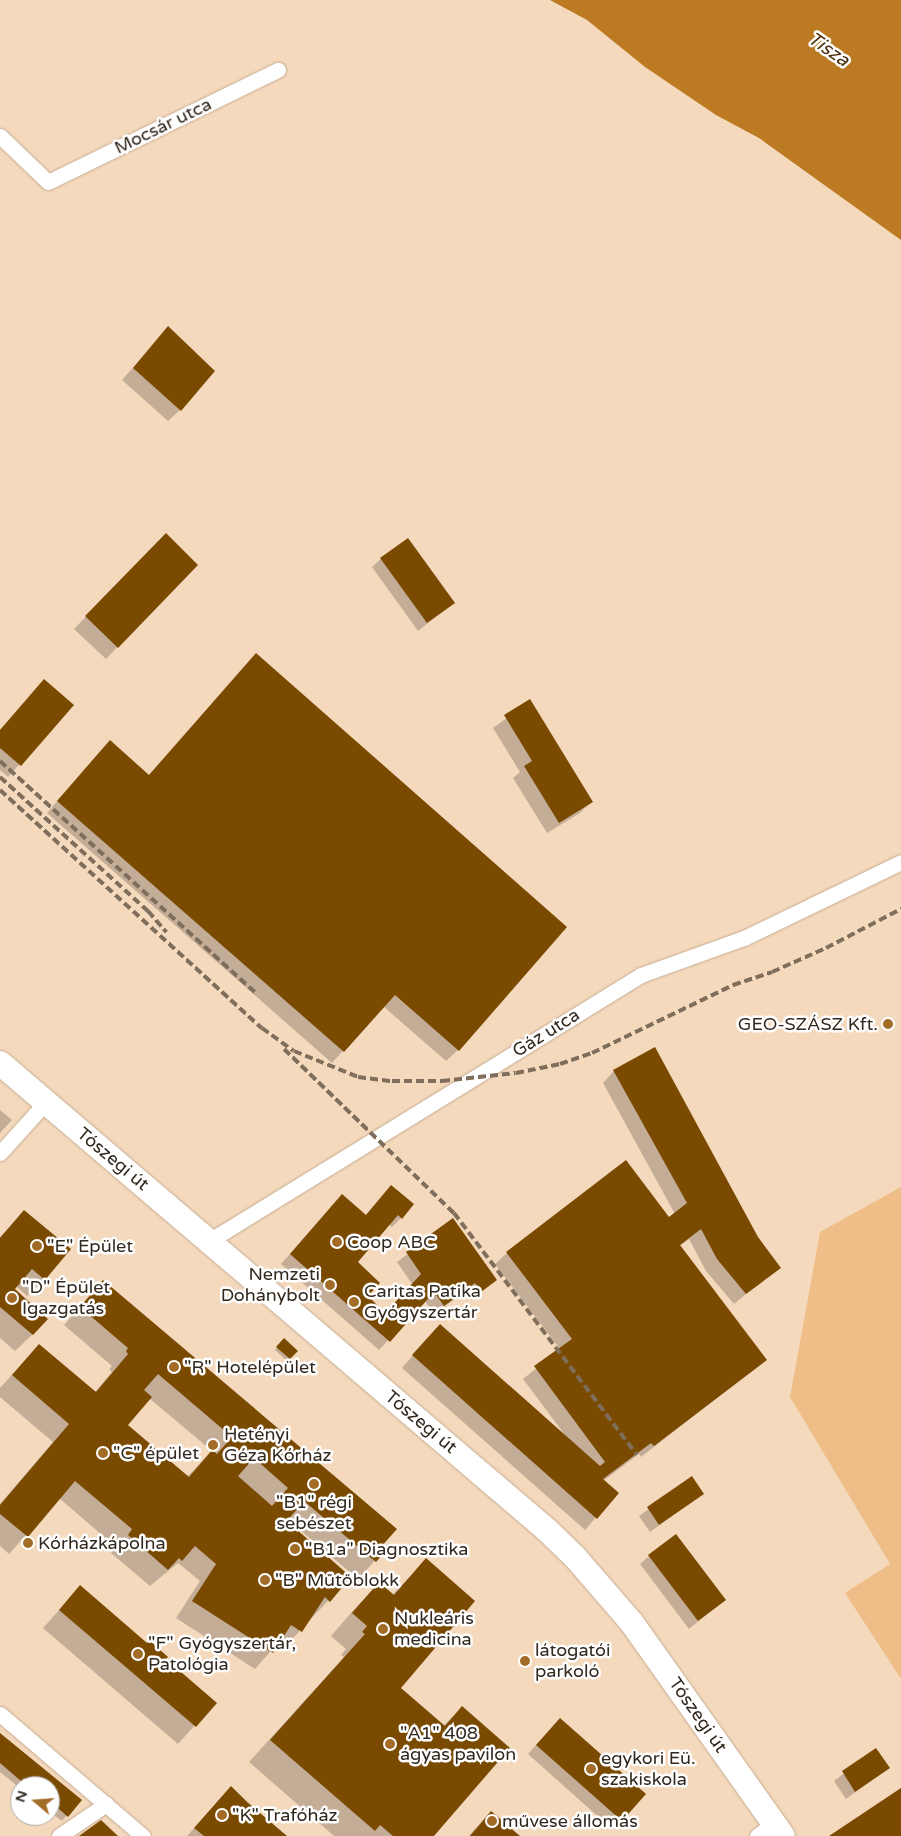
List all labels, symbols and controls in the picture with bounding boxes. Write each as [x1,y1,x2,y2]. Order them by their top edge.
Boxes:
water label: Tisza [803,28,853,72]
street label: Mocsár utca [111,93,215,159]
street label: Gáz utca [509,1004,583,1062]
place label: GEO-SZÁSZ Kft. [738,1013,878,1035]
marker: GEO-SZÁSZ Kft. [882,1018,894,1030]
street label: Tószegi út [73,1123,153,1195]
place label: Coop ABC [347,1231,436,1253]
place label: "E" Épület [47,1235,133,1257]
marker: Coop ABC [331,1236,343,1248]
marker: "E" Épület [31,1240,43,1252]
place label: Nemzeti Dohánybolt [221,1264,320,1306]
place label: "D" Épület Igazgatás [22,1277,110,1320]
marker: Nemzeti Dohánybolt [324,1279,336,1291]
place label: Caritas Patika Gyógyszertár [364,1281,481,1324]
marker: "D" Épület Igazgatás [6,1292,18,1304]
marker: Caritas Patika Gyógyszertár [348,1296,360,1308]
place label: "R" Hotelépület [184,1356,316,1378]
marker: "R" Hotelépület [168,1361,180,1373]
street label: Tószegi út [381,1386,461,1458]
place label: Hetényi Géza Kórház [224,1424,332,1466]
marker: Hetényi Géza Kórház [206,1438,220,1452]
place label: "C" épület [113,1442,199,1464]
marker: "C" épület [97,1447,109,1459]
marker: "B1" régi sebészet [308,1478,320,1490]
place label: "B1" régi sebészet [276,1492,352,1535]
place label: Kórházkápolna [38,1532,166,1554]
marker: Kórházkápolna [22,1537,34,1549]
place label: "B1a" Diagnosztika [305,1538,468,1560]
marker: "B1a" Diagnosztika [289,1543,301,1555]
place label: "B" Műtőblokk [275,1569,399,1591]
marker: "B" Műtőblokk [259,1574,271,1586]
place label: Nukleáris medicina [394,1608,474,1650]
marker: Nukleáris medicina [376,1622,390,1636]
place label: "F" Gyógyszertár, Patológia [148,1633,296,1676]
place label: látogatói parkoló [535,1640,611,1682]
marker: "F" Gyógyszertár, Patológia [132,1648,144,1660]
marker: látogatói parkoló [519,1655,531,1667]
street label: Tószegi út [664,1673,732,1757]
place label: "A1" 408 ágyas pavilon [400,1723,516,1766]
marker: "A1" 408 ágyas pavilon [384,1738,396,1750]
place label: egykori Eü. szakiskola [601,1748,696,1790]
marker: egykori Eü. szakiskola [585,1763,597,1775]
north arrow [10,1776,60,1826]
text: N [11,1789,31,1804]
place label: "K" Trafóház [232,1804,338,1826]
marker: "K" Trafóház [216,1809,228,1821]
place label: művese állomás [502,1810,638,1832]
marker: művese állomás [486,1815,498,1827]

